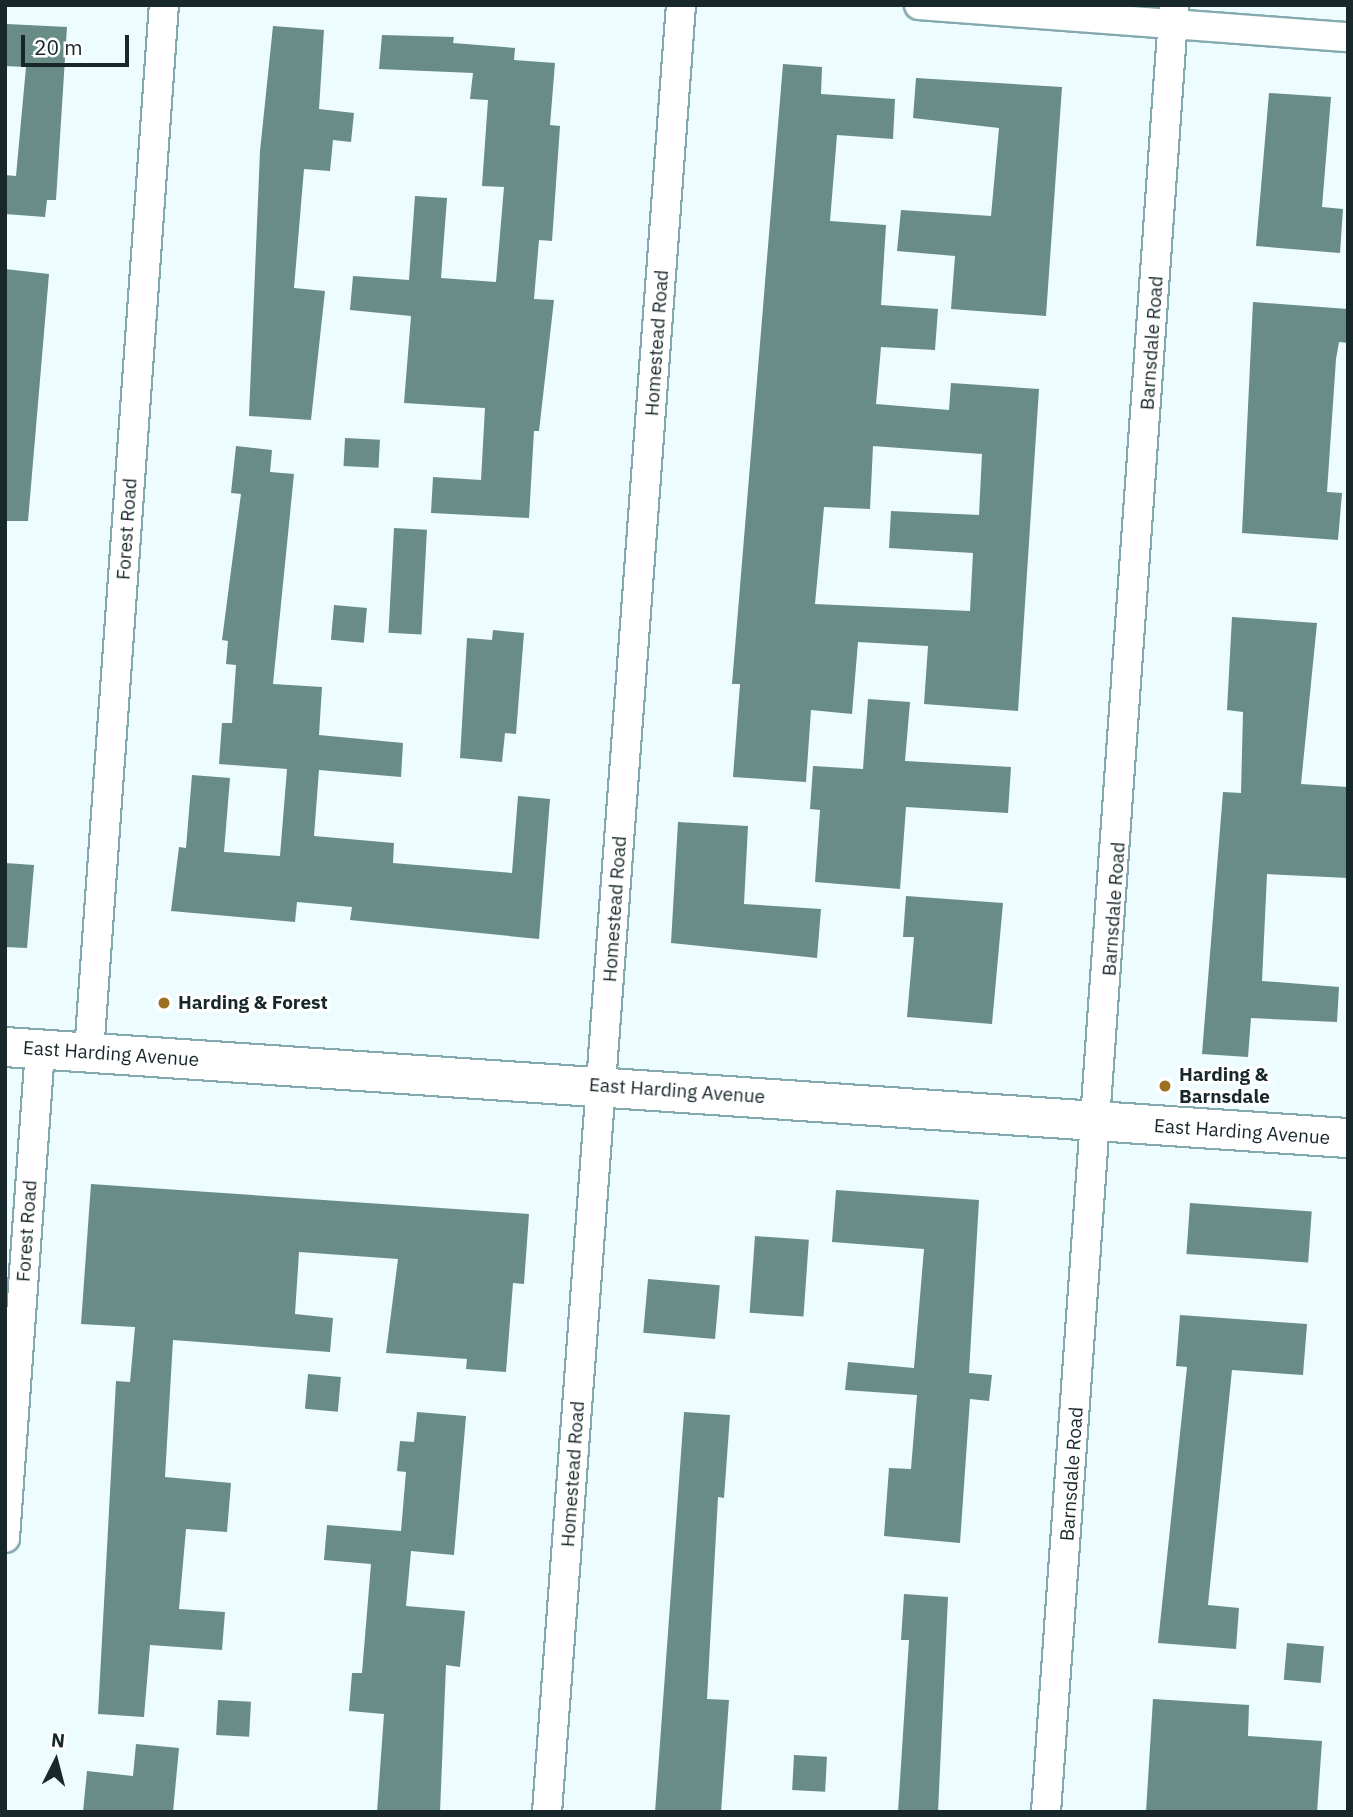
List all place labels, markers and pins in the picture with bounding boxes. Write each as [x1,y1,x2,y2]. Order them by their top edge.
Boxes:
place label: Harding & Forest [178,992,328,1014]
marker: Harding & Forest [156,995,172,1011]
place label: Harding & Barnsdale [1179,1064,1270,1108]
marker: Harding & Barnsdale [1157,1078,1173,1094]

